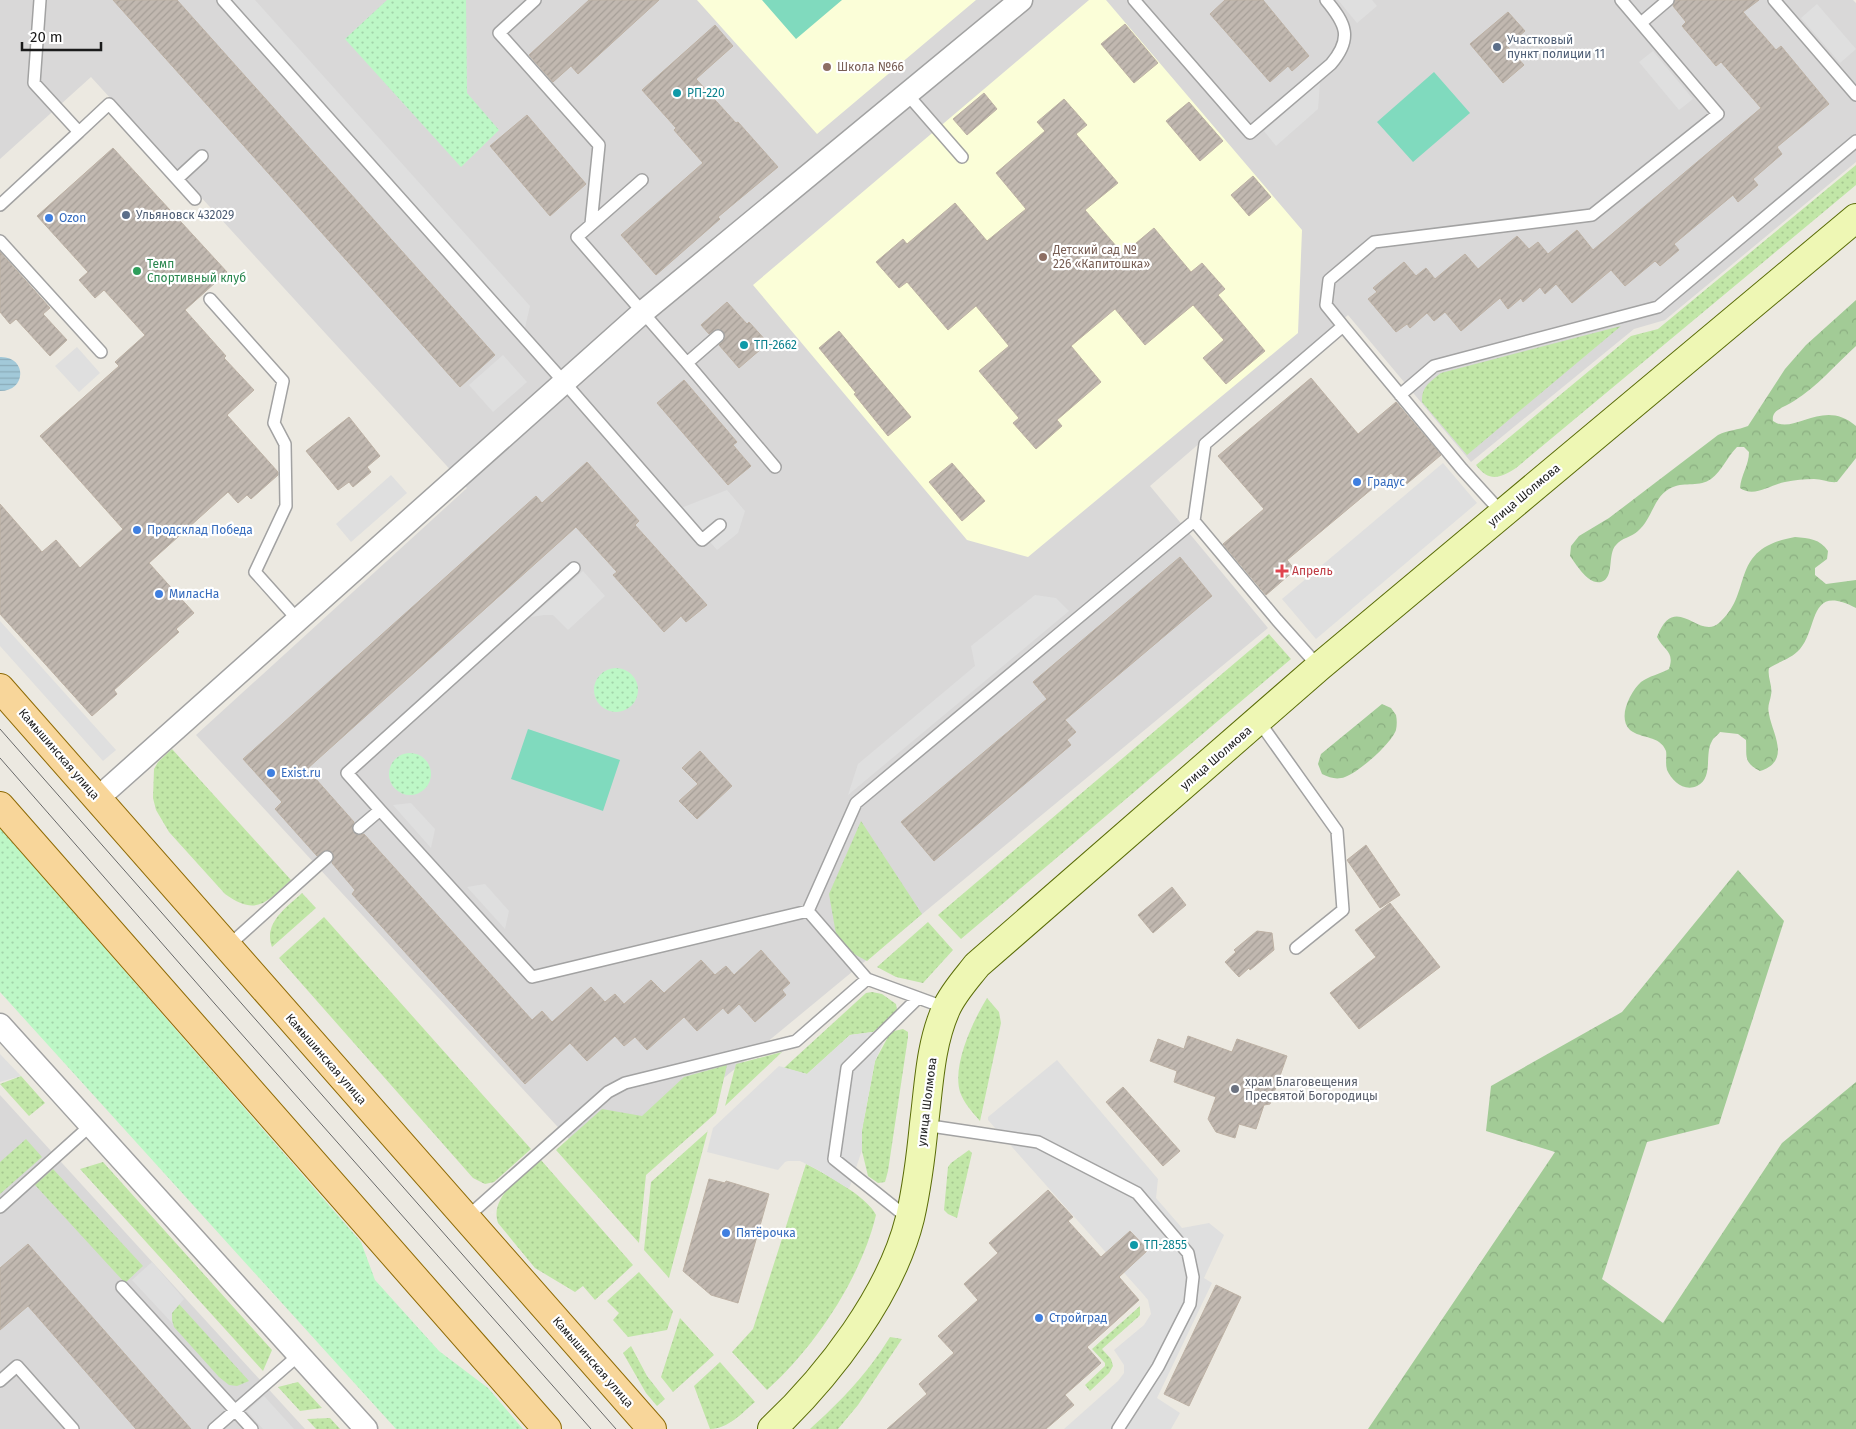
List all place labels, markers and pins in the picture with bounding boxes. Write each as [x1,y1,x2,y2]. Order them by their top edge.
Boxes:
place label: Участковый пункт полиции 11 [1507,33,1605,61]
marker: Участковый пункт полиции 11 [1491,41,1503,53]
place label: Школа №66 [837,60,904,74]
marker: Школа №66 [821,61,833,73]
place label: РП-220 [687,86,725,100]
marker: РП-220 [671,87,683,99]
place label: Ульяновск 432029 [136,208,234,222]
marker: Ульяновск 432029 [120,209,132,221]
place label: Ozon [59,211,86,225]
marker: Ozon [43,212,55,224]
place label: Детский сад № 226 «Капитошка» [1052,243,1150,271]
marker: Детский сад № 226 «Капитошка» [1037,251,1049,263]
place label: Темп Спортивный клуб [147,257,246,285]
marker: Темп Спортивный клуб [131,265,143,277]
place label: ТП-2662 [754,338,797,352]
marker: ТП-2662 [738,339,750,351]
place label: Градус [1367,475,1405,489]
marker: Градус [1351,476,1363,488]
place label: Продсклад Победа [147,523,253,537]
marker: Продсклад Победа [131,524,143,536]
place label: Апрель [1292,564,1333,578]
marker: Апрель [1276,565,1288,577]
place label: МиласНа [169,587,219,601]
marker: МиласНа [153,588,165,600]
place label: Exist.ru [281,766,321,780]
marker: Exist.ru [265,767,277,779]
place label: храм Благовещения Пресвятой Богородицы [1245,1075,1378,1103]
marker: храм Благовещения Пресвятой Богородицы [1229,1083,1241,1095]
place label: Пятёрочка [736,1226,796,1240]
marker: Пятёрочка [720,1227,732,1239]
place label: ТП-2855 [1144,1238,1187,1252]
marker: ТП-2855 [1128,1239,1140,1251]
place label: Стройград [1049,1311,1108,1325]
marker: Стройград [1033,1312,1045,1324]

